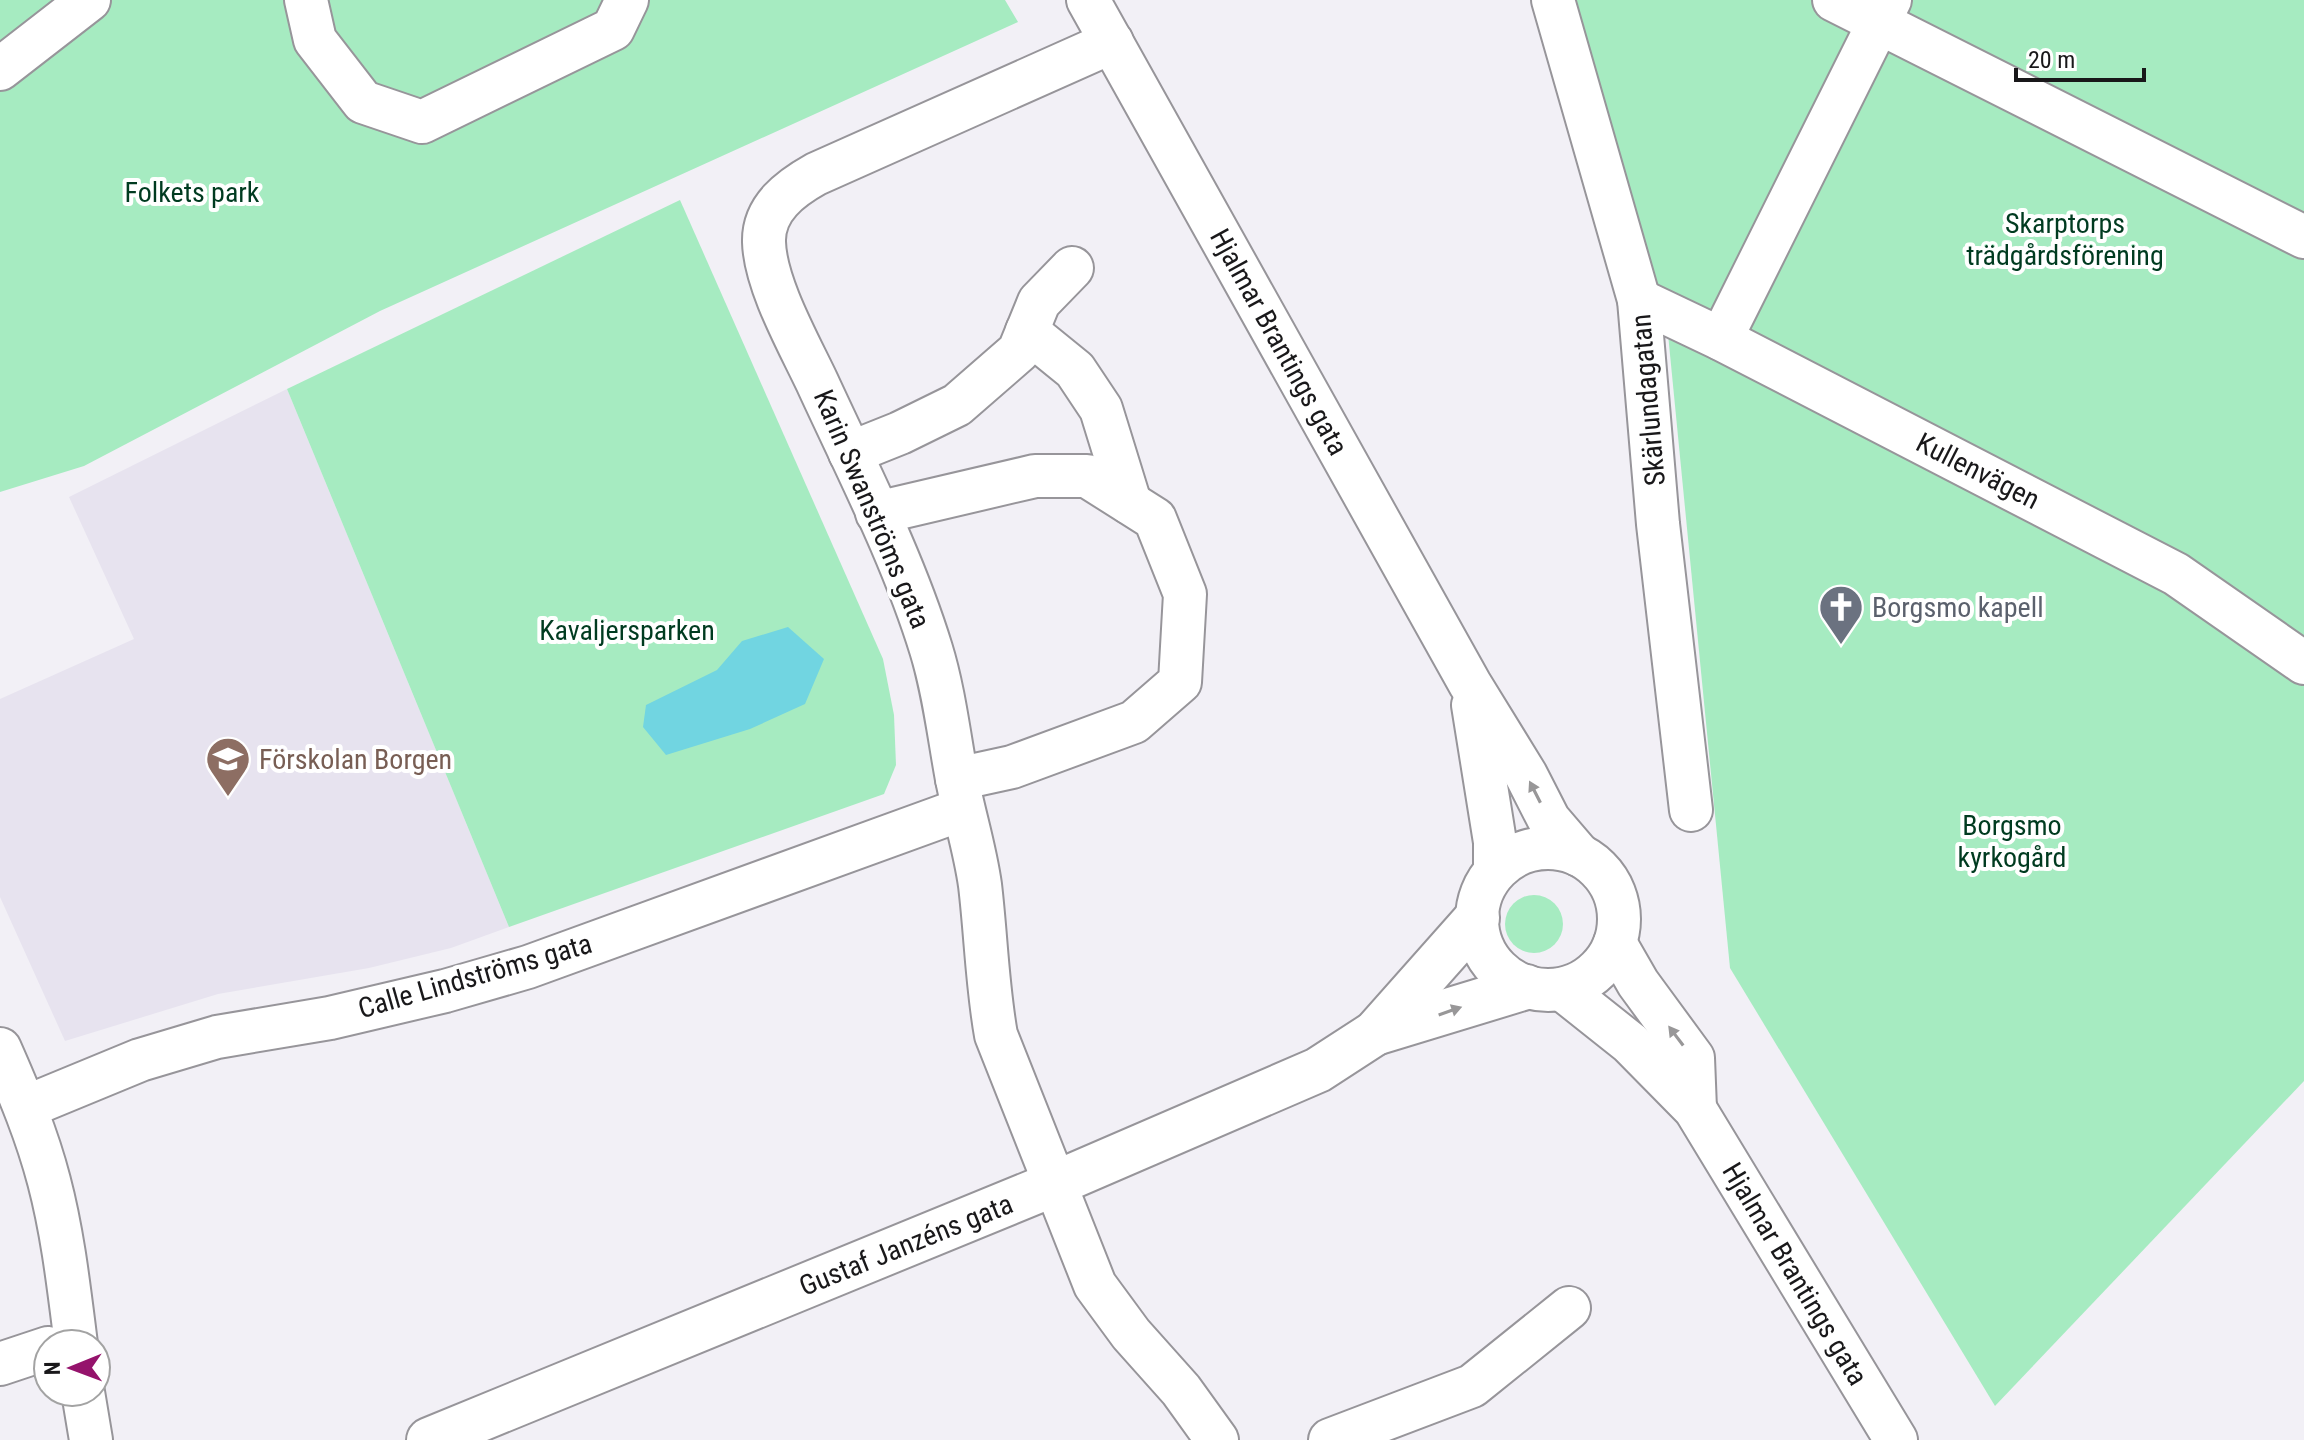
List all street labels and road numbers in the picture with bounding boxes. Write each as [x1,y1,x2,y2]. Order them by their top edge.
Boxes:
street label: Hjalmar Brantings gata [1203,223,1355,461]
street label: Skärlundagatan [1624,313,1672,487]
street label: Karin Swanströms gata [807,385,937,633]
street label: Kullenvägen [1911,426,2045,516]
street label: Calle Lindströms gata [354,927,596,1025]
street label: Hjalmar Brantings gata [1716,1157,1874,1391]
street label: Gustaf Janzéns gata [794,1187,1018,1303]

